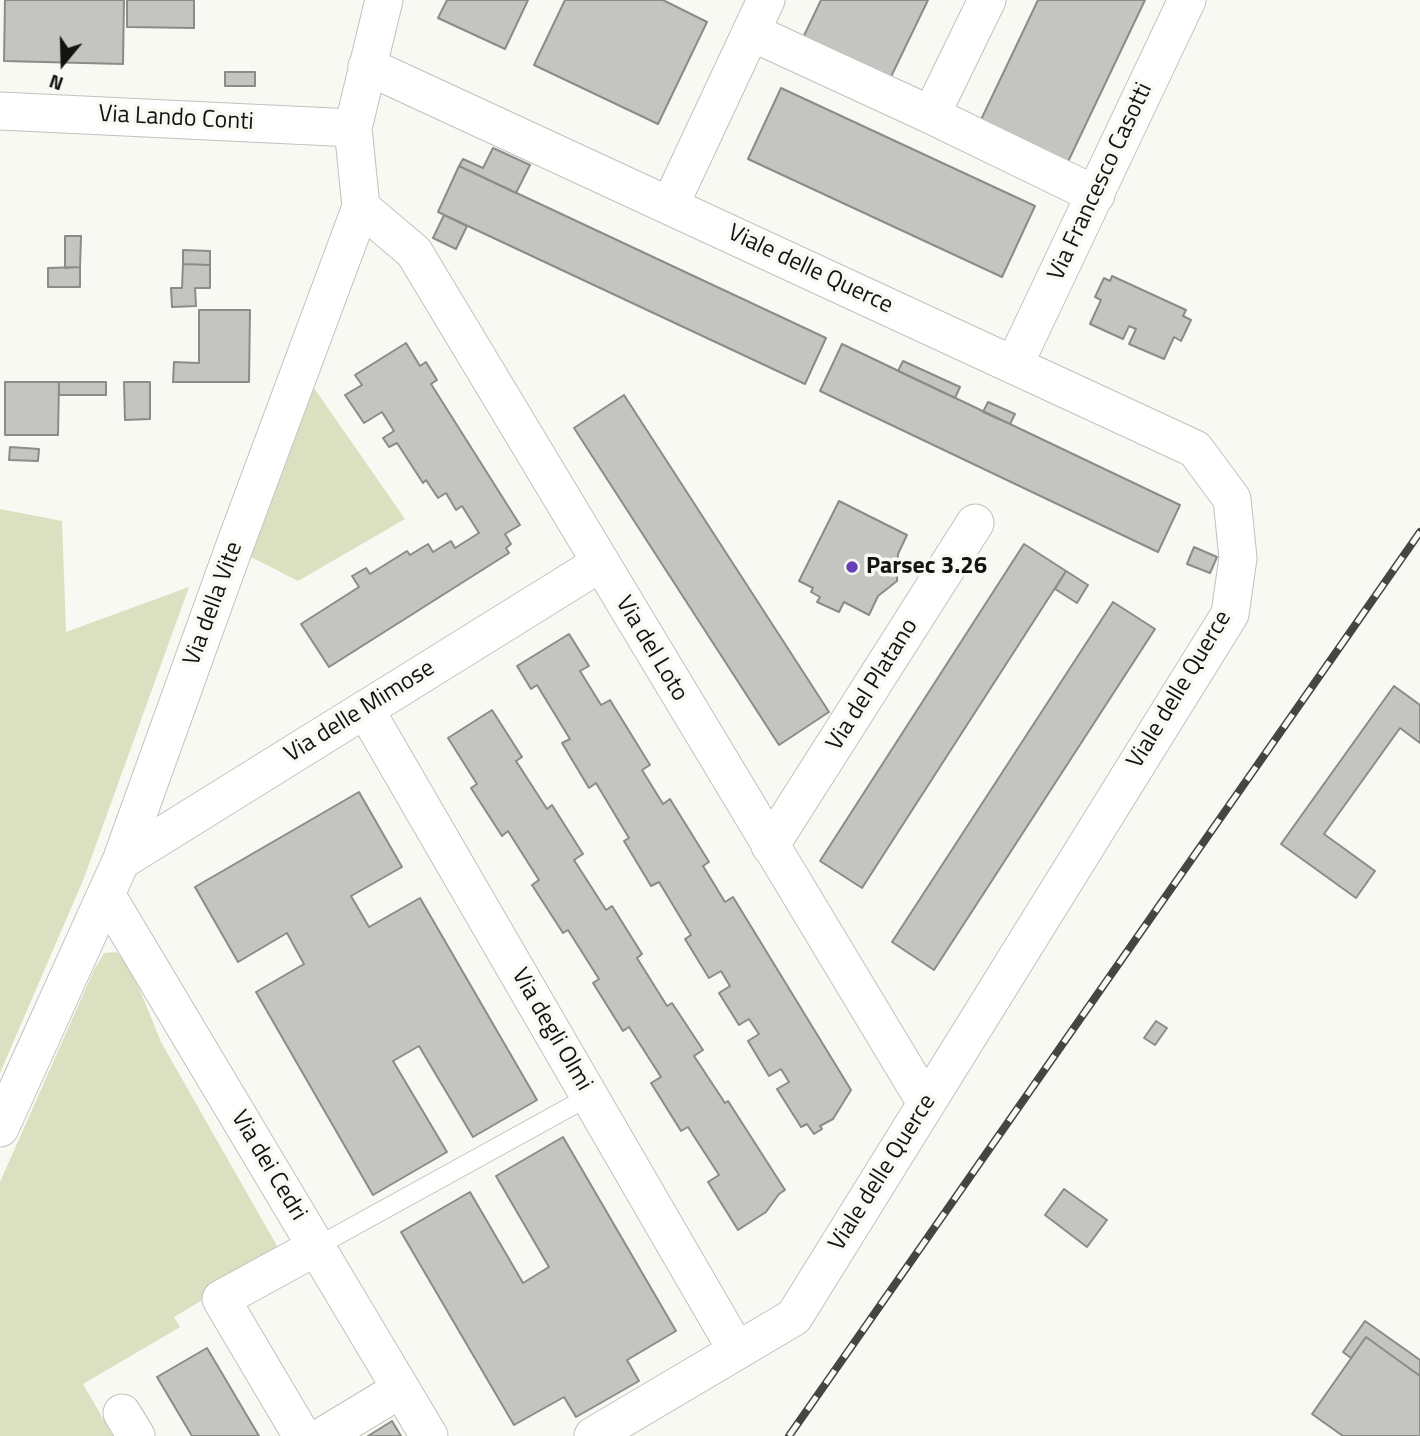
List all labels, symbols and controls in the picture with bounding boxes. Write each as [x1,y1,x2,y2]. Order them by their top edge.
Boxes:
north arrow [28,28,98,98]
text: N [45,67,67,99]
street label: Via Francesco Casotti [1043,79,1159,285]
street label: Via Lando Conti [98,101,254,137]
street label: Viale delle Querce [723,219,897,321]
street label: Via della Vite [178,538,250,670]
place label: Parsec 3.26 [866,553,987,581]
marker: Parsec 3.26 [844,559,860,575]
street label: Via del Loto [608,591,694,707]
street label: Viale delle Querce [1122,606,1238,774]
street label: Via del Platano [821,614,925,756]
street label: Via delle Mimose [280,654,440,770]
street label: Via degli Olmi [504,964,598,1096]
street label: Viale delle Querce [823,1090,943,1256]
street label: Via dei Cedri [224,1106,312,1226]

